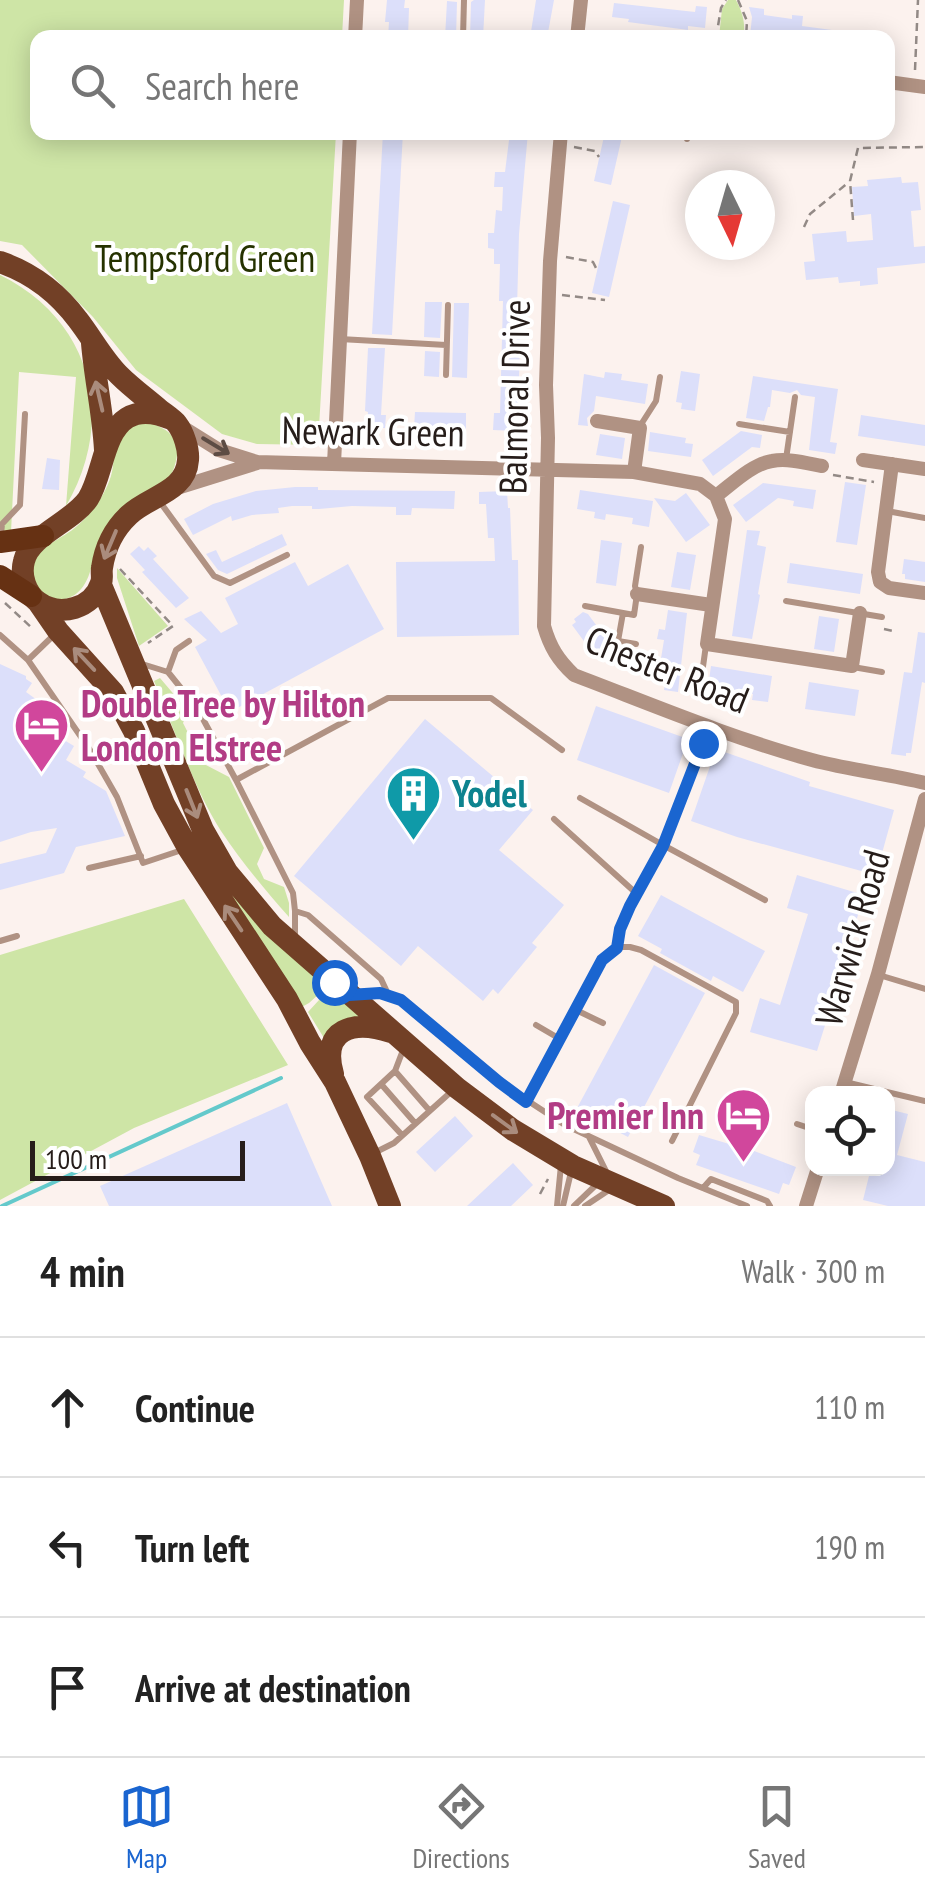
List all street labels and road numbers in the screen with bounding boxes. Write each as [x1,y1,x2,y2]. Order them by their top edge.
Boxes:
street label: Balmoral Drive [487,299,540,495]
street label: Newark Green [281,404,465,457]
street label: Chester Road [579,614,756,724]
street label: Warwick Road [803,844,900,1031]

